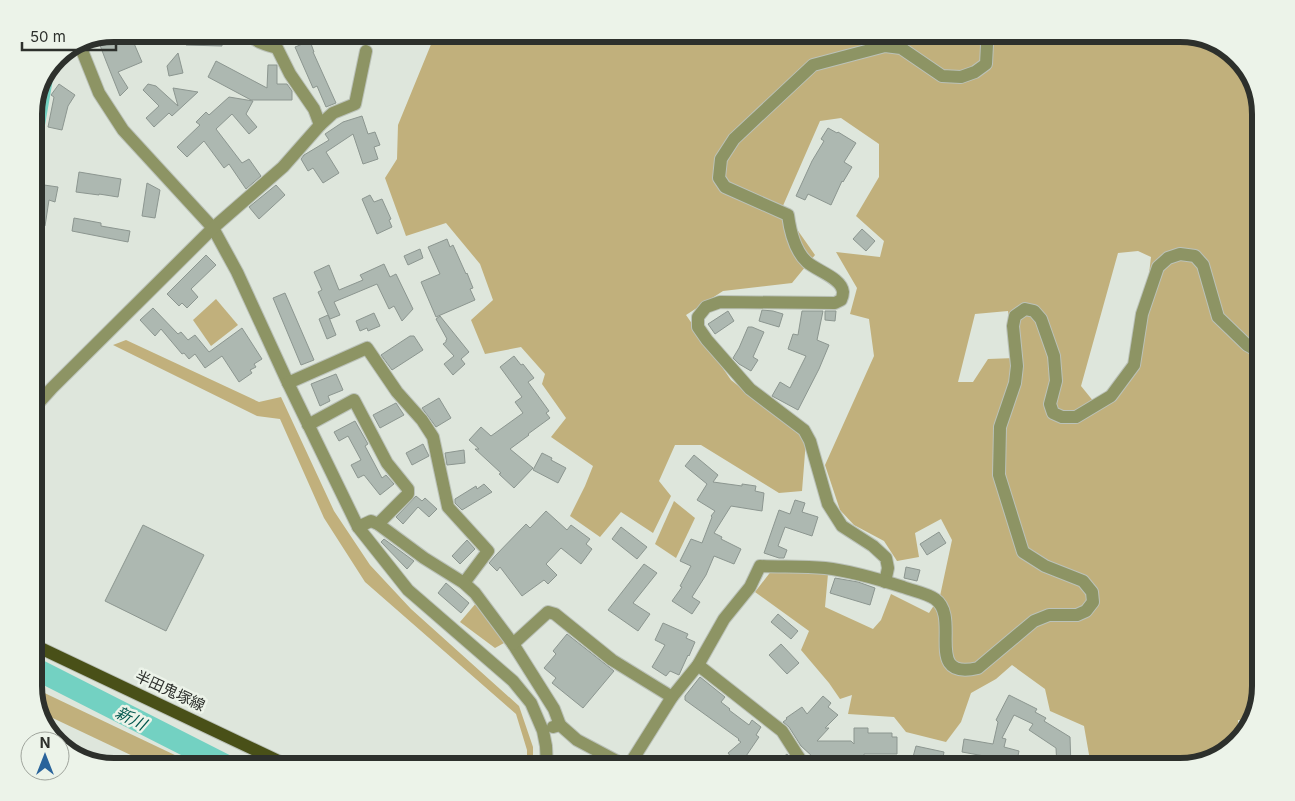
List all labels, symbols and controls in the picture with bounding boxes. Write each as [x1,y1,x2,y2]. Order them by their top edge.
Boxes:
scale bar [22,20,116,52]
text: 50 m [30,27,66,46]
street label: 半田鬼塚線 [132,666,208,715]
water label: 新川 [112,702,152,735]
north arrow [20,731,70,781]
text: N [40,734,50,751]

